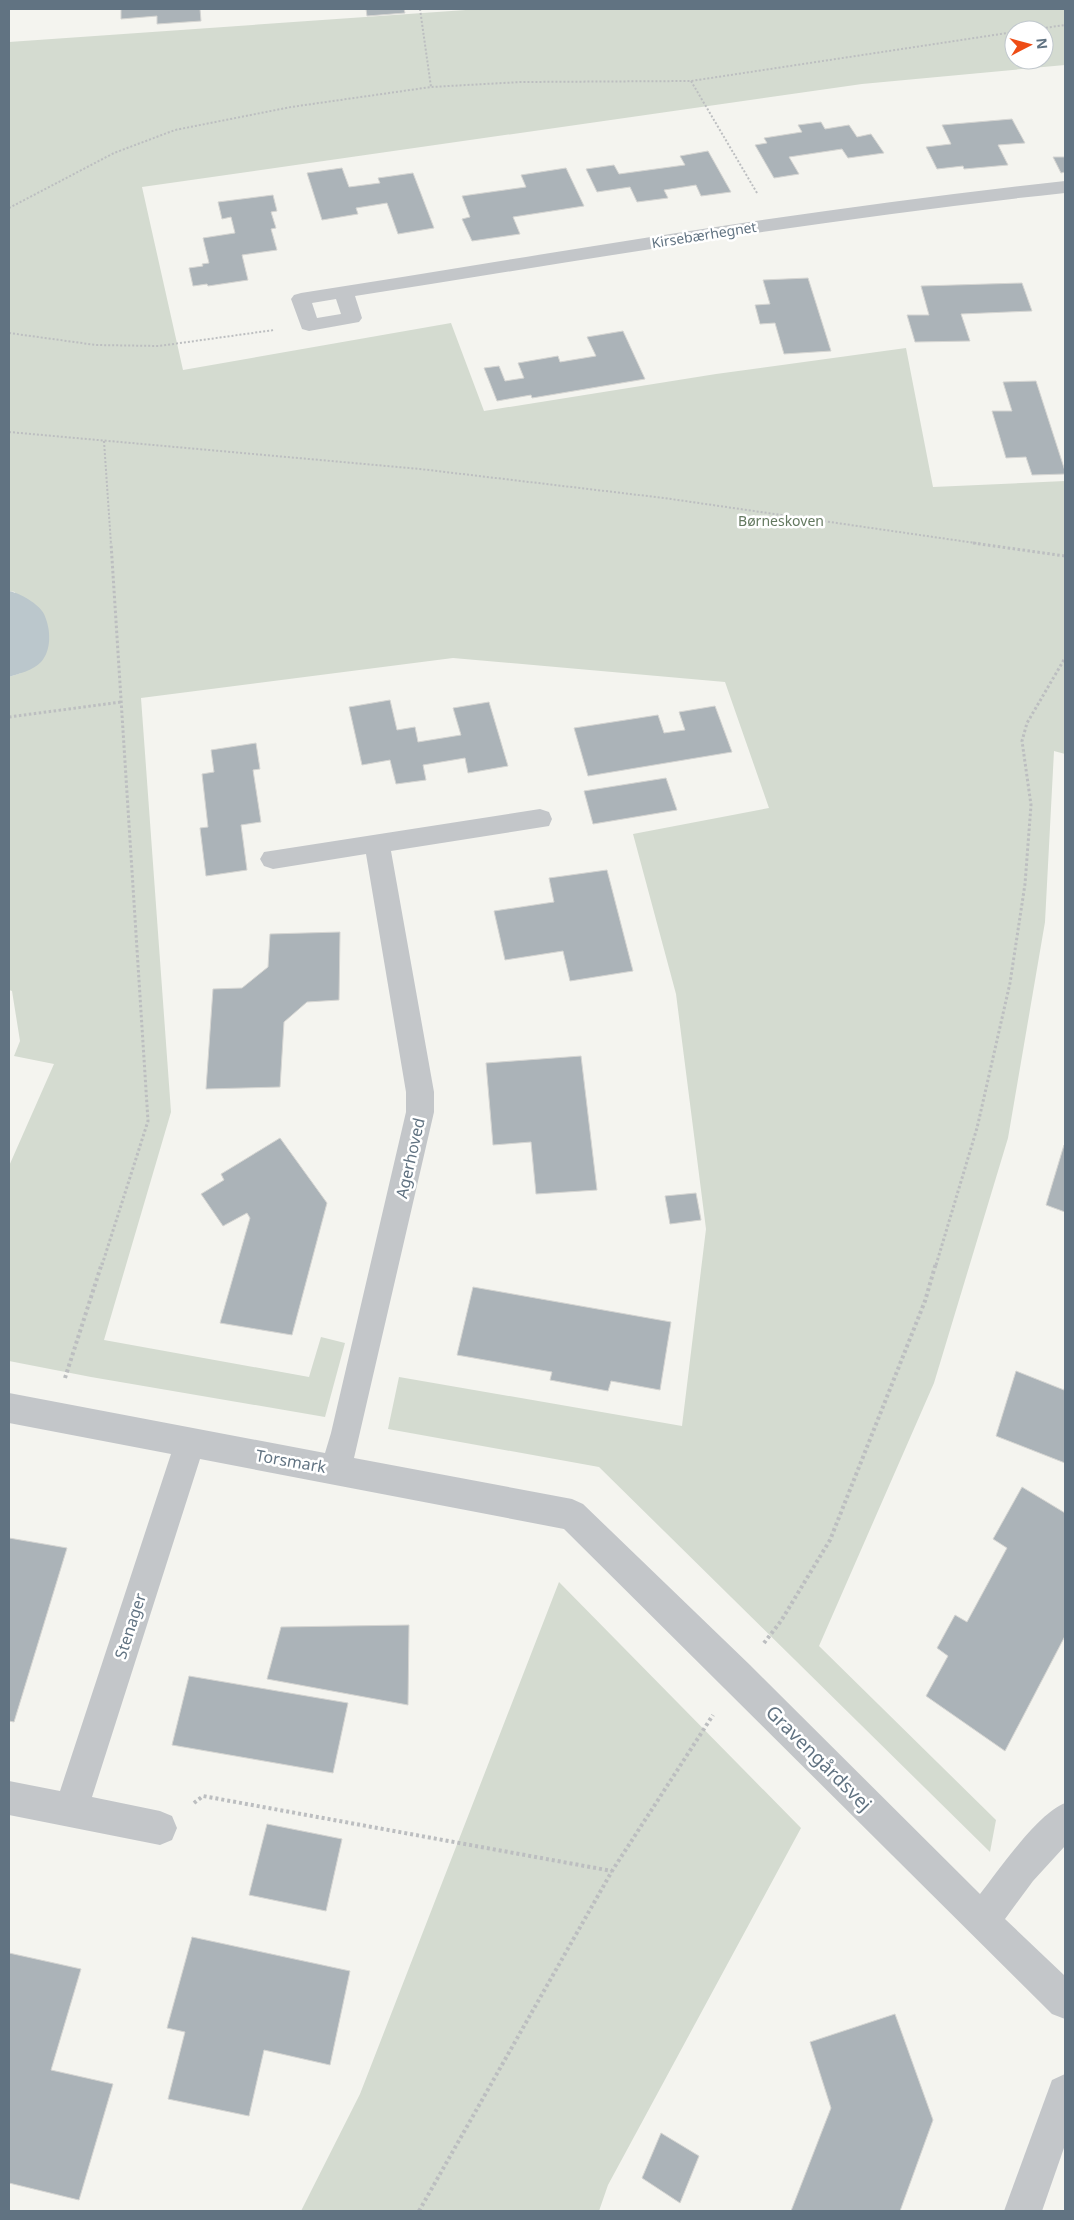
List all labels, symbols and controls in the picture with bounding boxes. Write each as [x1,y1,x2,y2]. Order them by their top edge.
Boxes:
north arrow [1004,20,1054,70]
text: N [1032,37,1052,50]
street label: Kirsebærhegnet [650,217,758,252]
park label: Børneskoven [738,511,824,530]
street label: Agerhoved [390,1116,430,1200]
street label: Torsmark [254,1444,328,1478]
street label: Stenager [109,1590,151,1662]
street label: Gravengårdsvej [760,1699,878,1817]

